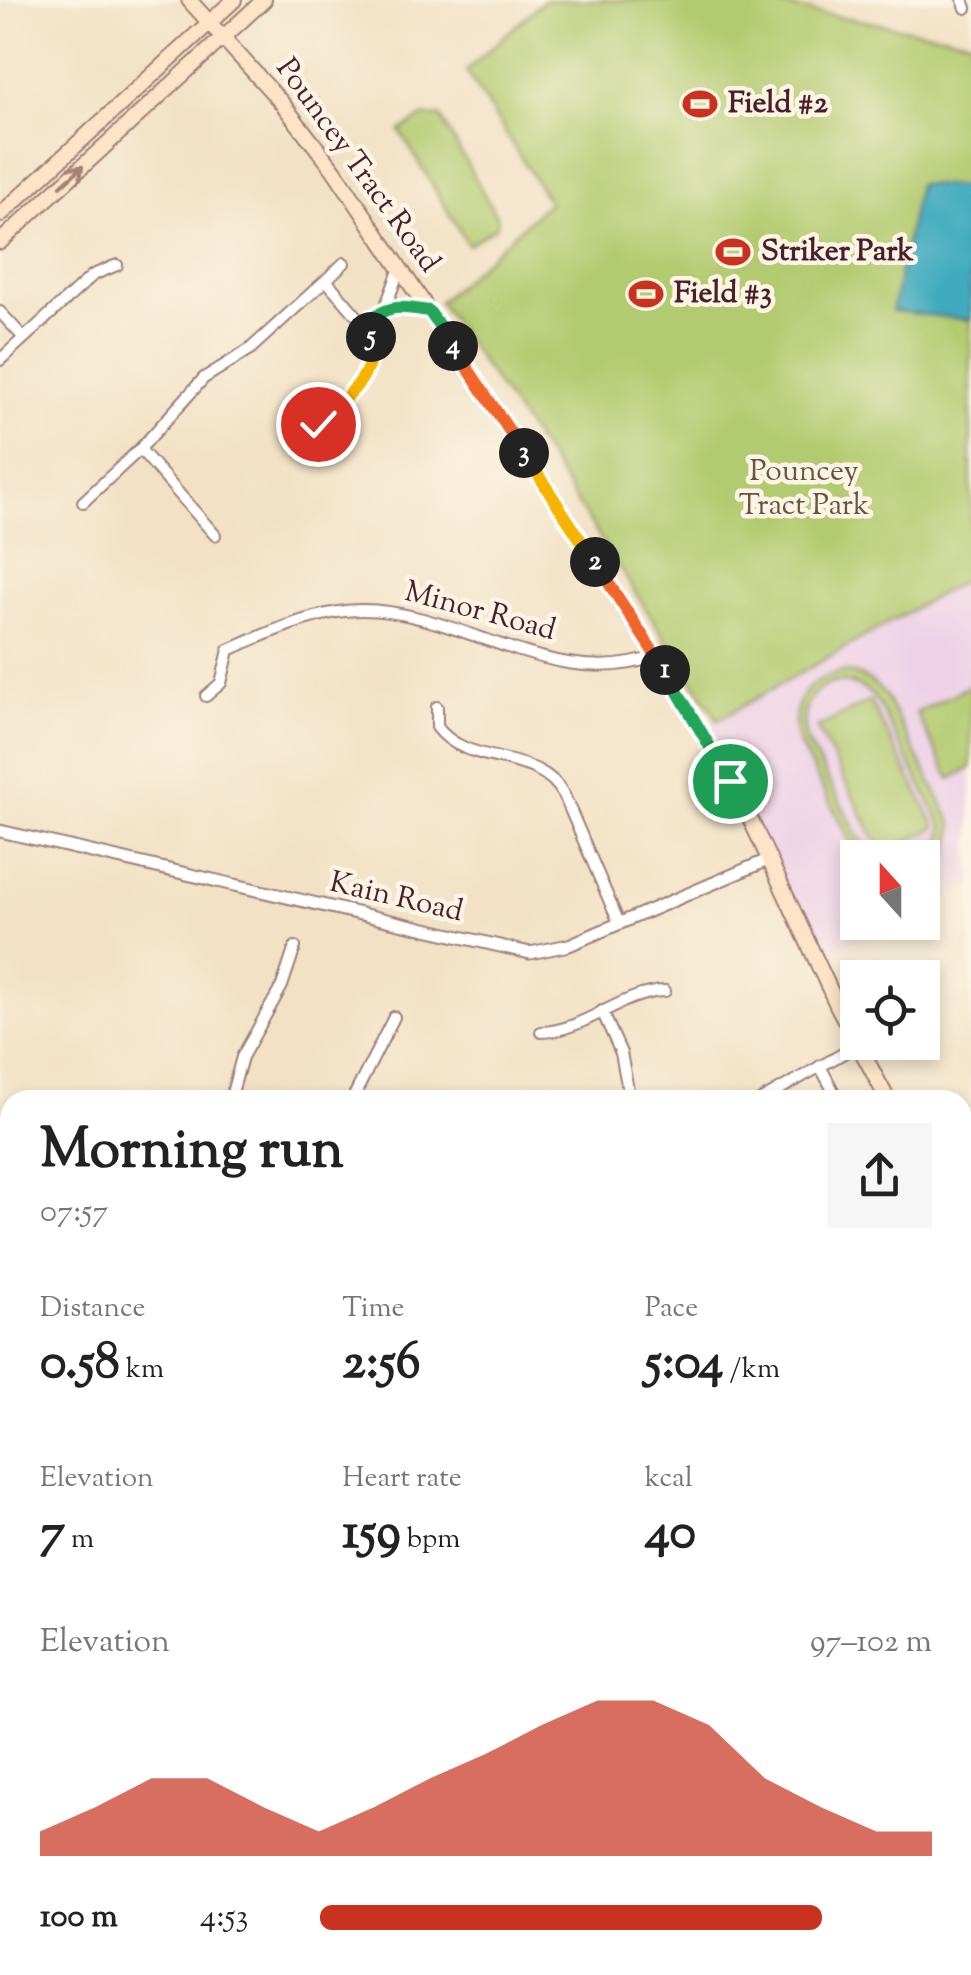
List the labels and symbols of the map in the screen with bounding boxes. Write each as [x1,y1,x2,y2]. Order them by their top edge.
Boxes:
street label: Pouncey Tract Road [264,50,450,282]
place label: Field #2 [728,83,828,126]
sports icon: Field #2 [681,85,719,123]
one-way arrow [59,165,84,188]
place label: Striker Park [761,231,914,274]
sports icon: Striker Park [714,233,752,271]
place label: Field #3 [674,273,772,316]
sports icon: Field #3 [627,275,665,313]
pin: 5 [346,312,396,362]
pin: 4 [428,321,478,371]
pin [276,382,361,467]
pin: 3 [499,428,549,478]
park label: Pouncey Tract Park [739,451,869,528]
pin: 2 [570,537,620,587]
street label: Minor Road [400,571,560,653]
pin: 1 [640,645,690,695]
pin [688,739,773,824]
north arrow [840,840,940,940]
street label: Kain Road [325,862,467,934]

